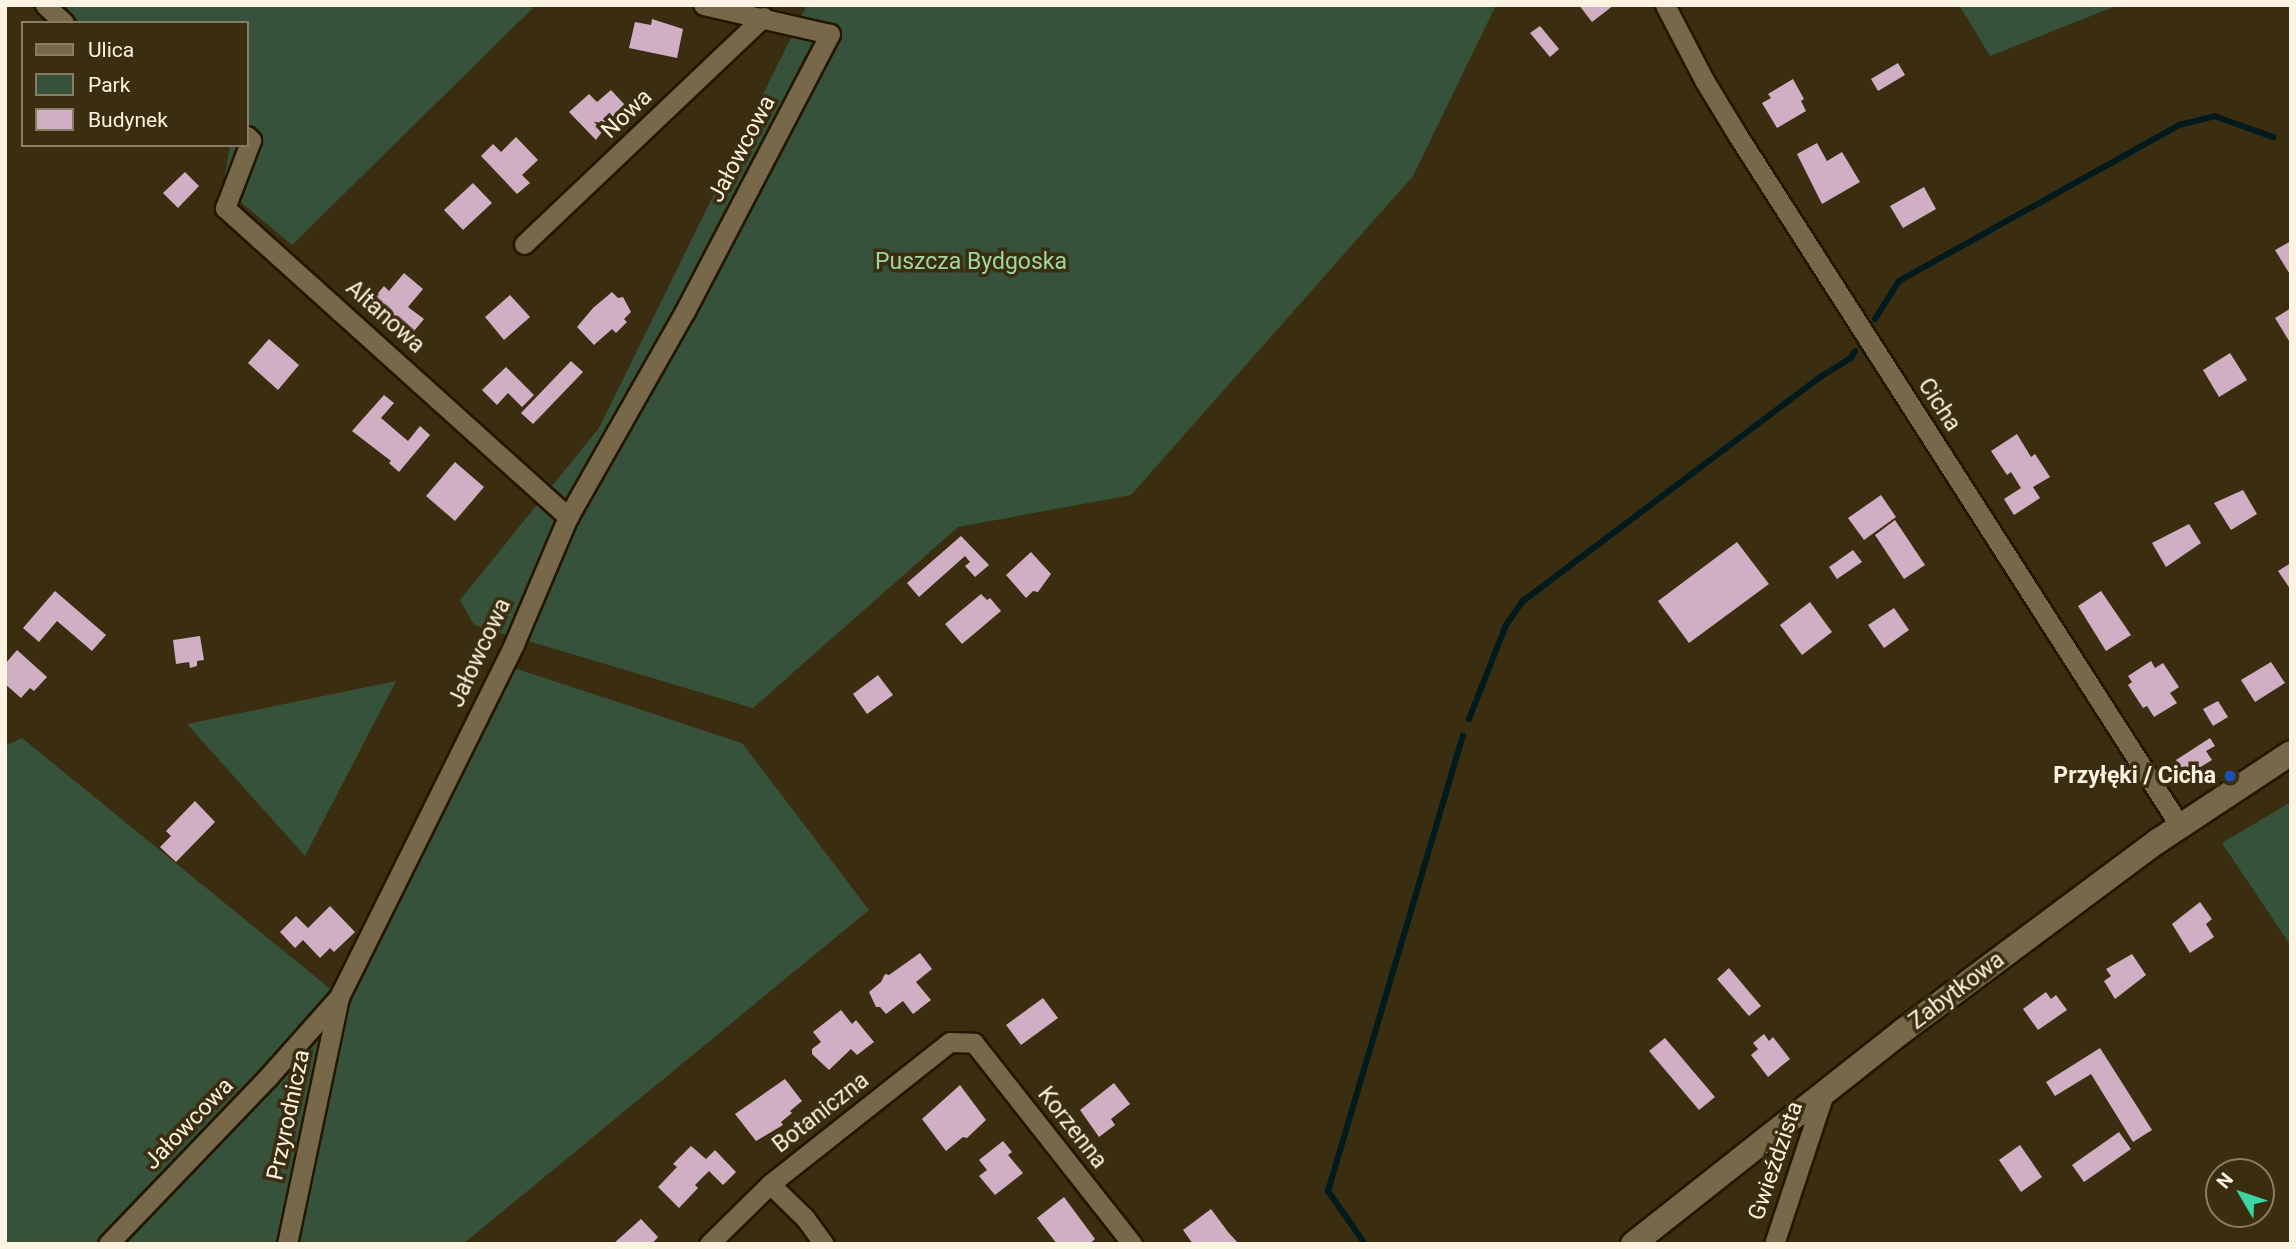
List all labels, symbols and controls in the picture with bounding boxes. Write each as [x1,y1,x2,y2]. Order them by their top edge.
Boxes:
legend [21,21,248,147]
text: Ulica [88,38,134,62]
text: Park [88,73,130,97]
street label: Nowa [596,83,658,145]
street label: Jałowcowa [702,91,782,207]
text: Budynek [88,108,168,132]
park label: Puszcza Bydgoska [875,248,1067,276]
street label: Altanowa [340,275,430,359]
street label: Cicha [1912,373,1966,437]
street label: Jałowcowa [443,594,517,712]
place label: Przyłęki / Cicha [2053,762,2216,790]
marker: Przyłęki / Cicha [2222,768,2238,784]
street label: Zabytkowa [1904,946,2010,1036]
street label: Przyrodnicza [262,1047,316,1183]
street label: Botaniczna [767,1067,875,1159]
street label: Jałowcowa [139,1072,239,1176]
street label: Korzenna [1031,1082,1113,1174]
street label: Gwieździsta [1743,1098,1809,1224]
north arrow [2205,1158,2275,1228]
text: N [2212,1168,2238,1193]

